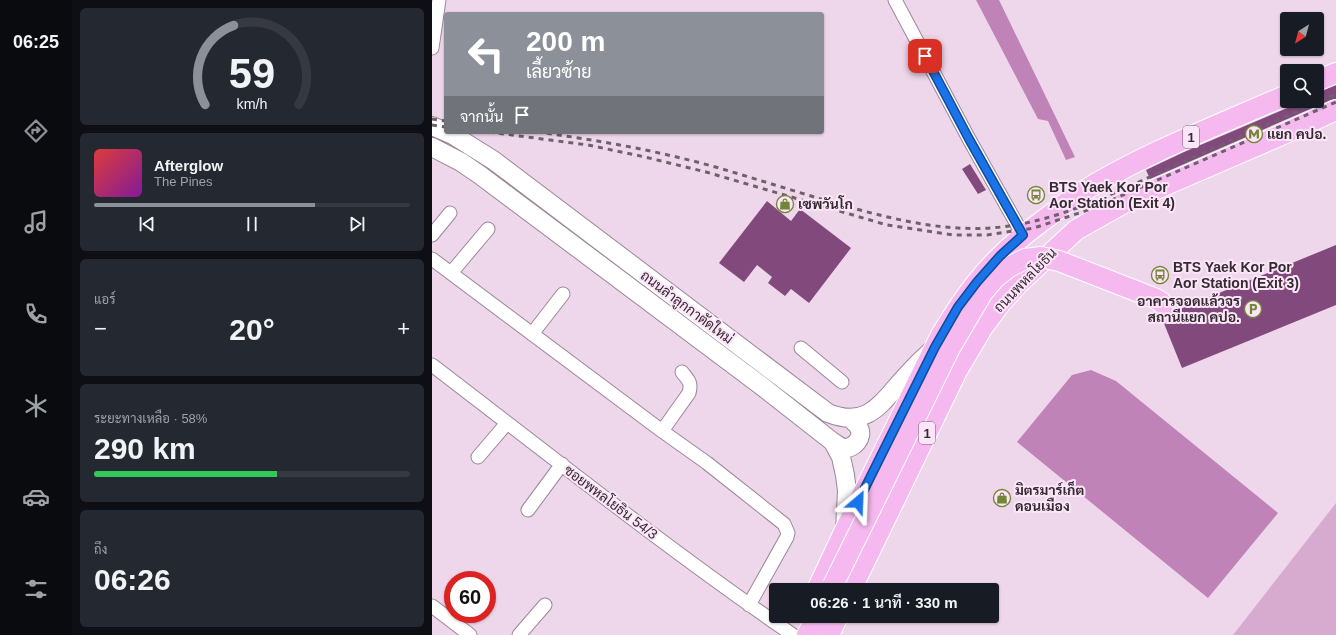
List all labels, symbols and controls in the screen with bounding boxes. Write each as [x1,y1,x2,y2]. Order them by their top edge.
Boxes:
north arrow [1280,12,1324,56]
map controls [1280,12,1324,108]
text: 200 m [526,26,605,57]
icon: left [460,28,512,80]
text: 06:25 [13,32,59,52]
pin [908,39,942,73]
icon: arrive [914,45,936,67]
text: 59 [229,50,275,97]
text: เลี้ยวซ้าย [526,62,592,82]
button: search [1280,64,1324,108]
text: km/h [237,95,268,111]
icon: arrive [511,104,533,126]
text: จากนั้น [460,108,503,125]
icon: directions [22,117,50,145]
metro station icon: แยก คปอ. [1244,124,1264,144]
road number: 1 [1183,126,1199,148]
place label: แยก คปอ. [1267,126,1327,142]
text: Afterglow [154,157,223,174]
text: The Pines [154,174,213,189]
place label: BTS Yaek Kor Por Aor Station (Exit 4) [1049,179,1175,211]
bus stop icon: BTS Yaek Kor Por Aor Station (Exit 4) [1026,185,1046,205]
shop icon: เซพวันโก [775,194,795,214]
place label: เซพวันโก [798,195,853,212]
icon: music [22,208,50,236]
icon: previous [136,213,158,235]
icon: pause [241,213,263,235]
icon: next [346,213,368,235]
street label: ถนนพหลโยธิน [990,245,1060,315]
place label: BTS Yaek Kor Por Aor Station (Exit 3) [1173,259,1299,291]
bus stop icon: BTS Yaek Kor Por Aor Station (Exit 3) [1150,265,1170,285]
street label: ถนนลำลูกกาตัดใหม่ [636,267,736,349]
text: แอร์ [94,292,115,307]
place label: อาคารจอดแล้วจร สถานีแยก คปอ. [1137,293,1240,325]
parking icon: อาคารจอดแล้วจร สถานีแยก คปอ. [1243,299,1263,319]
icon: phone [22,300,50,328]
text: 20° [229,313,275,346]
text: − [94,316,107,341]
text: + [397,316,410,341]
icon: climate [22,392,50,420]
text: ระยะทางเหลือ · 58% [94,411,207,426]
road number: 1 [919,422,935,444]
text: 290 km [94,432,196,465]
street label: ซอยพหลโยธิน 54/3 [561,462,661,542]
place label: มิตรมาร์เก็ต ดอนเมือง [1015,480,1084,514]
position arrow [837,481,879,523]
icon: car [22,483,50,511]
shop icon: มิตรมาร์เก็ต ดอนเมือง [992,488,1012,508]
text: ถึง [94,542,107,557]
text: 06:26 [94,563,171,596]
speed limit sign: 60 [444,571,496,623]
icon: filters [22,575,50,603]
text: 06:26 · 1 นาที · 330 m [810,594,958,611]

